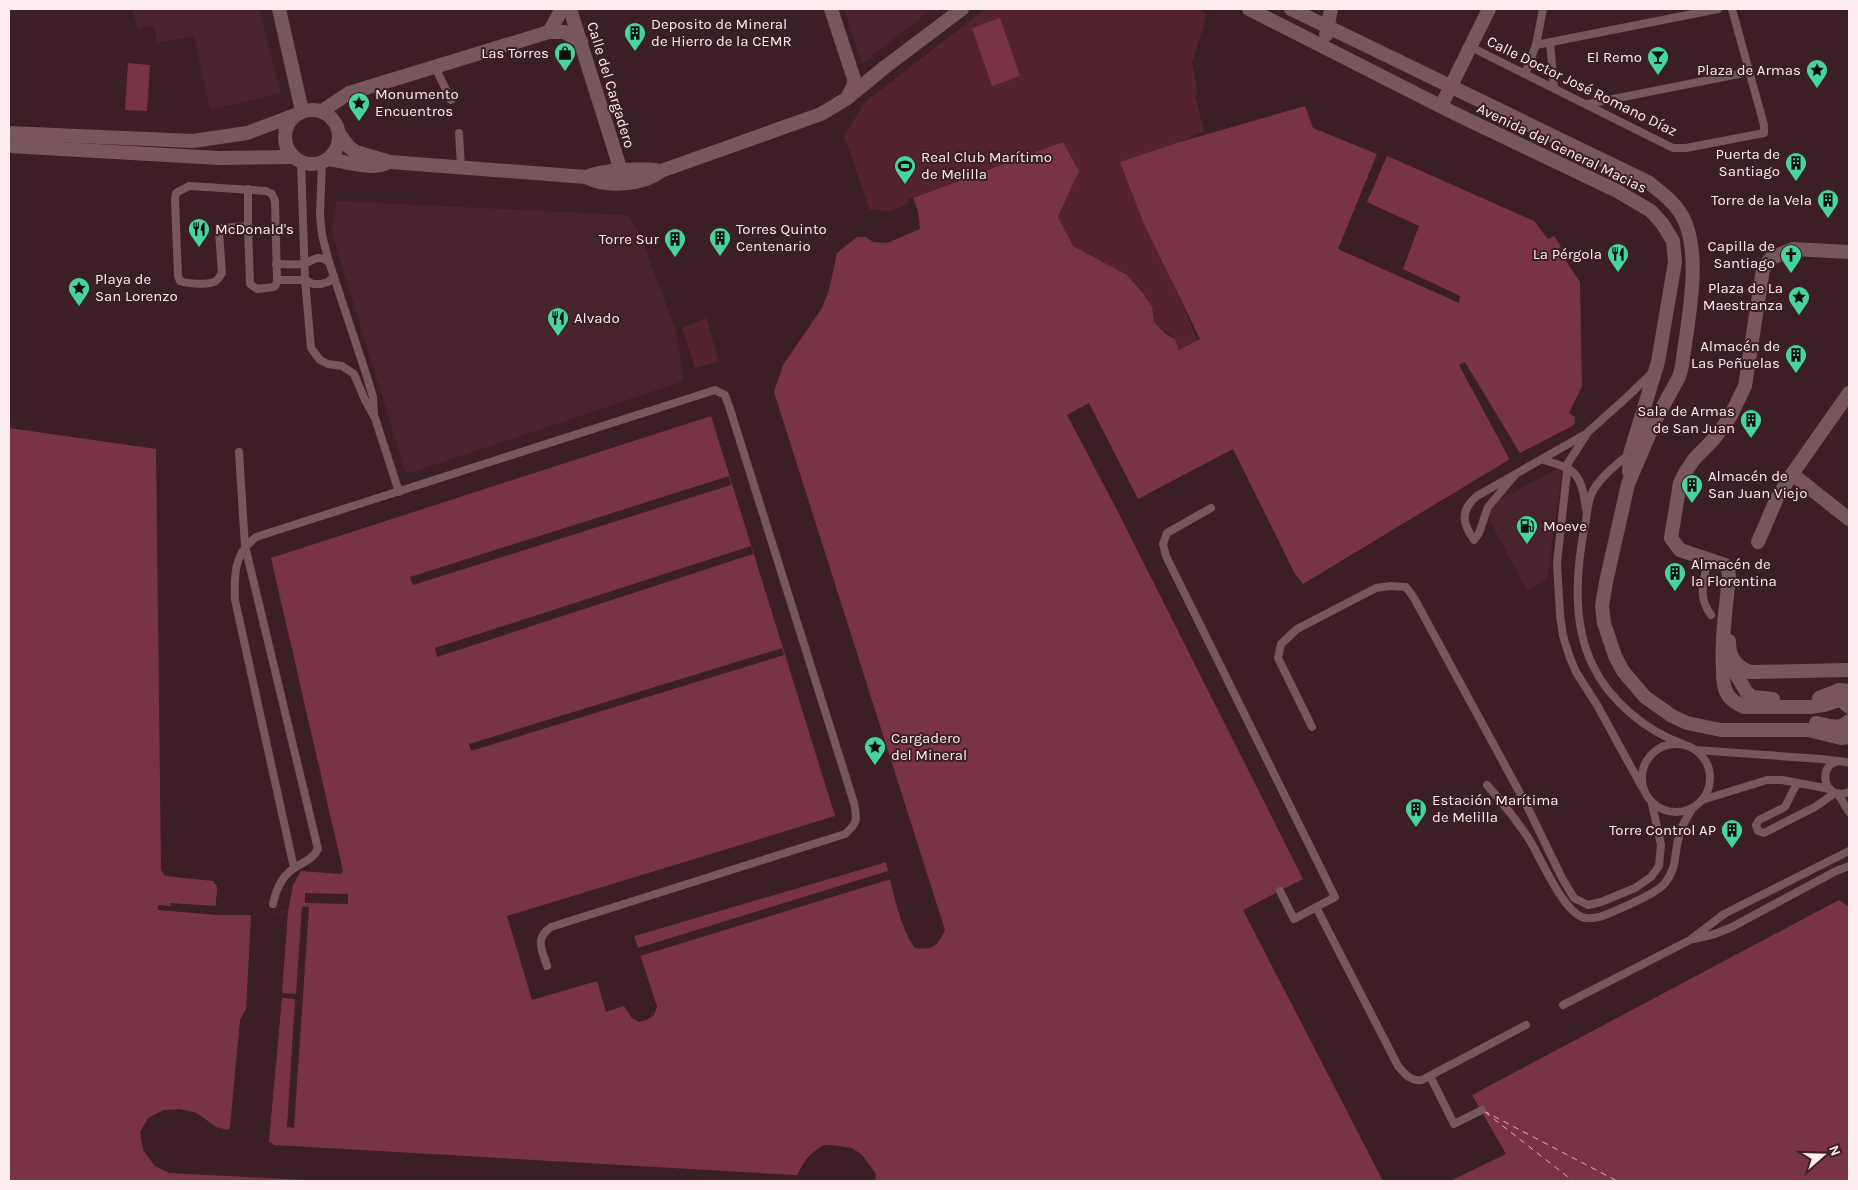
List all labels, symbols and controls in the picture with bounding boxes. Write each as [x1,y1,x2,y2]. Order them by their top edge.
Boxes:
place label: Deposito de Mineral de Hierro de la CEMR [651,15,792,50]
street label: Calle del Cargadero [583,20,639,150]
building icon: Deposito de Mineral de Hierro de la CEMR [623,21,647,52]
street label: Calle Doctor José Romano Díaz [1484,32,1680,140]
shop icon: Las Torres [553,41,577,72]
place label: Las Torres [481,44,549,62]
bar icon: El Remo [1646,45,1670,76]
place label: El Remo [1587,48,1642,66]
place icon: Plaza de Armas [1805,58,1829,89]
place label: Plaza de Armas [1697,61,1801,79]
place label: Monumento Encuentros [375,85,459,120]
place icon: Monumento Encuentros [347,91,371,122]
street label: Avenida del General Macias [1474,99,1650,197]
place label: Puerta de Santiago [1715,145,1780,180]
place label: Real Club Marítimo de Melilla [921,148,1052,183]
building icon: Puerta de Santiago [1784,151,1808,182]
sports icon: Real Club Marítimo de Melilla [893,154,917,185]
building icon: Torre de la Vela [1816,188,1840,219]
place label: Torre de la Vela [1711,191,1812,209]
restaurant icon: McDonald's [187,217,211,248]
place label: McDonald's [215,220,294,238]
place label: Torres Quinto Centenario [736,220,827,255]
building icon: Torres Quinto Centenario [708,226,732,257]
building icon: Torre Sur [663,227,687,258]
place label: Torre Sur [599,230,660,248]
place label: Capilla de Santiago [1708,237,1775,272]
restaurant icon: La Pérgola [1606,242,1630,273]
church icon: Capilla de Santiago [1779,243,1803,274]
place label: La Pérgola [1533,245,1602,263]
place label: Playa de San Lorenzo [95,270,178,305]
place icon: Playa de San Lorenzo [67,276,91,307]
place label: Plaza de La Maestranza [1703,279,1783,314]
place icon: Plaza de La Maestranza [1787,285,1811,316]
restaurant icon: Alvado [546,306,570,337]
place label: Alvado [574,309,620,327]
place label: Almacén de Las Peñuelas [1691,337,1780,372]
building icon: Almacén de Las Peñuelas [1784,343,1808,374]
place label: Sala de Armas de San Juan [1637,402,1735,437]
building icon: Sala de Armas de San Juan [1739,408,1763,439]
place label: Almacén de San Juan Viejo [1708,467,1807,502]
building icon: Almacén de San Juan Viejo [1680,473,1704,504]
fuel station icon: Moeve [1515,514,1539,545]
place label: Moeve [1543,517,1587,535]
place label: Almacén de la Florentina [1691,555,1777,590]
building icon: Almacén de la Florentina [1663,561,1687,592]
place label: Cargadero del Mineral [891,729,967,764]
place icon: Cargadero del Mineral [863,735,887,766]
place label: Estación Marítima de Melilla [1432,791,1559,826]
building icon: Estación Marítima de Melilla [1404,797,1428,828]
building icon: Torre Control AP [1720,818,1744,849]
place label: Torre Control AP [1609,821,1716,839]
north arrow [1798,1130,1848,1180]
text: N [1825,1143,1844,1158]

